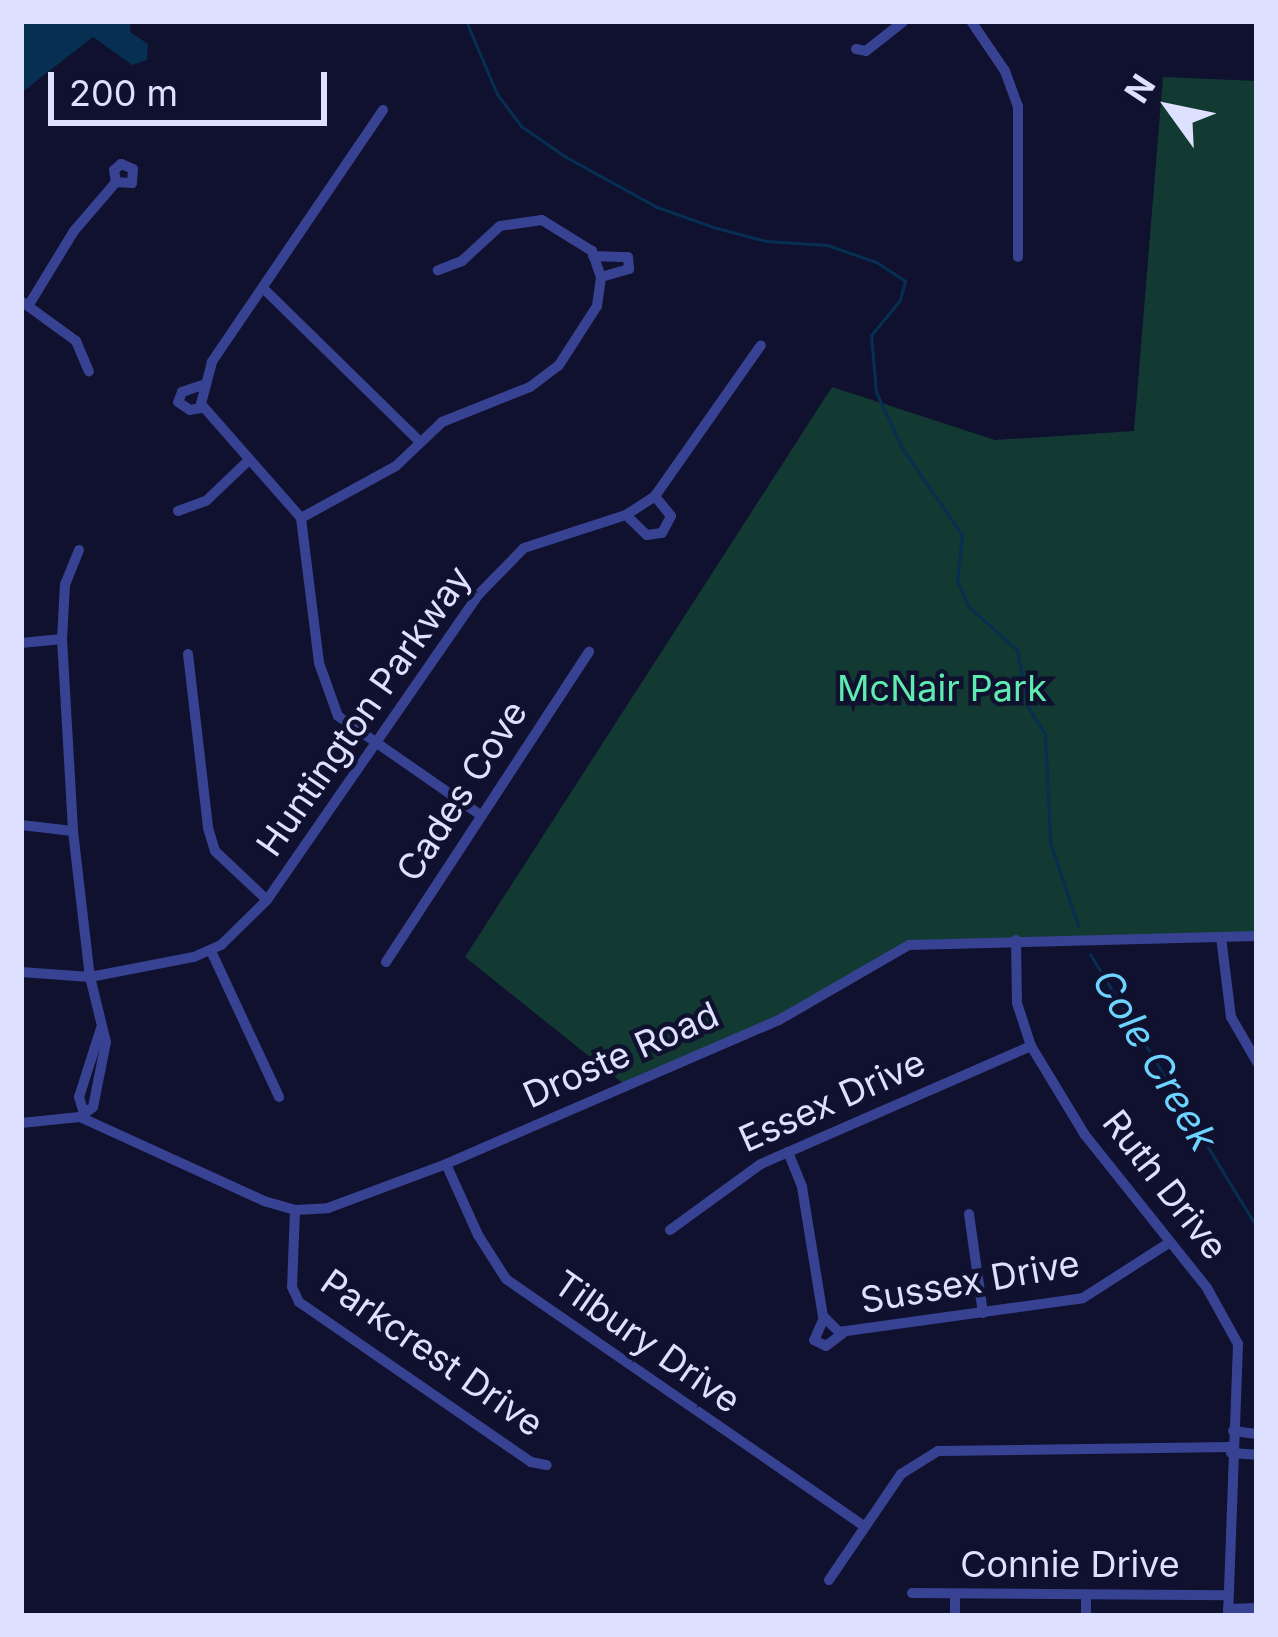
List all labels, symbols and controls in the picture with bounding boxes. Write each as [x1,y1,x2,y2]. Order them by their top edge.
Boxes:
scale bar [54,48,333,122]
north arrow [1110,48,1230,168]
text: N [1116,67,1163,110]
text: 200 m [69,71,178,115]
street label: Huntington Parkway [248,558,480,864]
park label: McNair Park [837,667,1047,711]
street label: Cades Cove [388,693,536,889]
water label: Cole Creek [1083,961,1227,1159]
street label: Droste Road [517,993,725,1117]
street label: Essex Drive [732,1041,932,1161]
street label: Ruth Drive [1094,1102,1236,1268]
street label: Sussex Drive [857,1241,1083,1323]
street label: Parkcrest Drive [313,1260,551,1446]
street label: Tilbury Drive [545,1262,749,1422]
street label: Connie Drive [960,1543,1180,1587]

